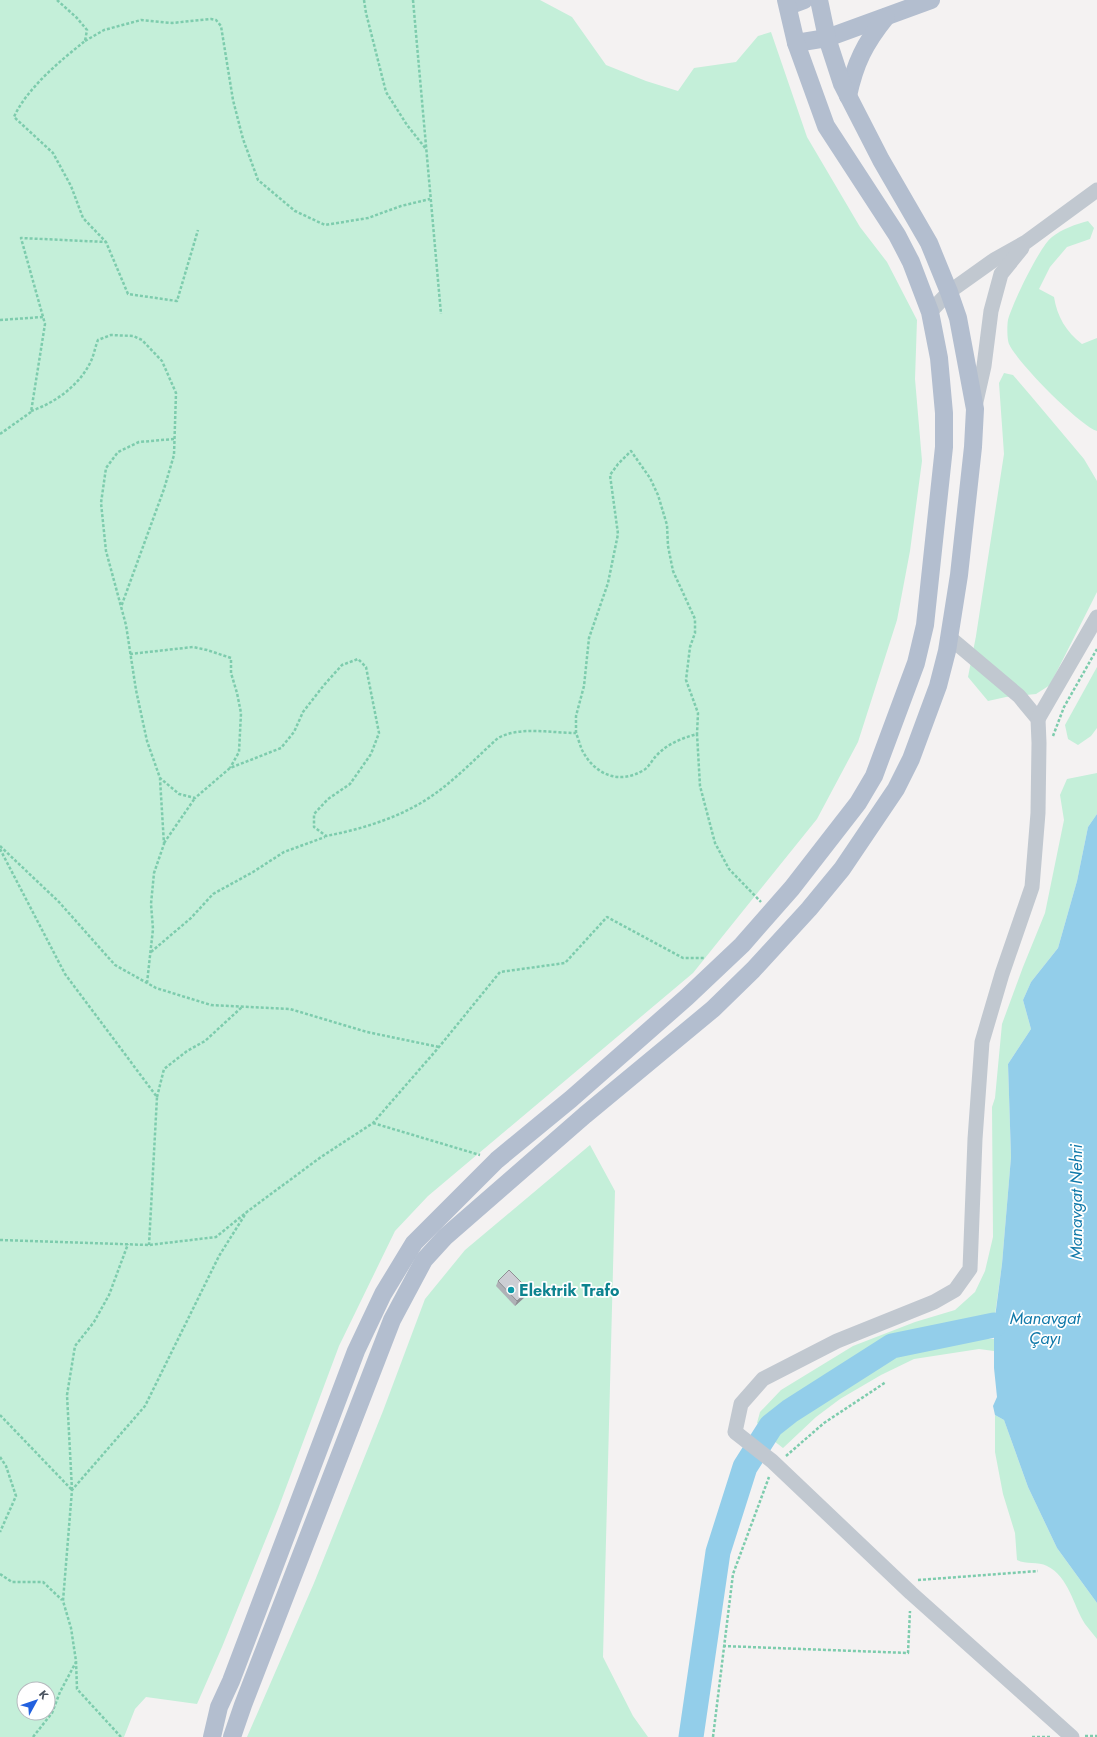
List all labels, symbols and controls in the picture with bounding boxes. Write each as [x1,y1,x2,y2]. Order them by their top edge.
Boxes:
water label: Manavgat Nehri [1064,1144,1088,1260]
place label: Elektrik Trafo [519,1279,619,1302]
marker: Elektrik Trafo [506,1285,516,1295]
water label: Manavgat Çayı [1010,1306,1081,1350]
north arrow [16,1681,56,1721]
text: K [35,1686,52,1703]

